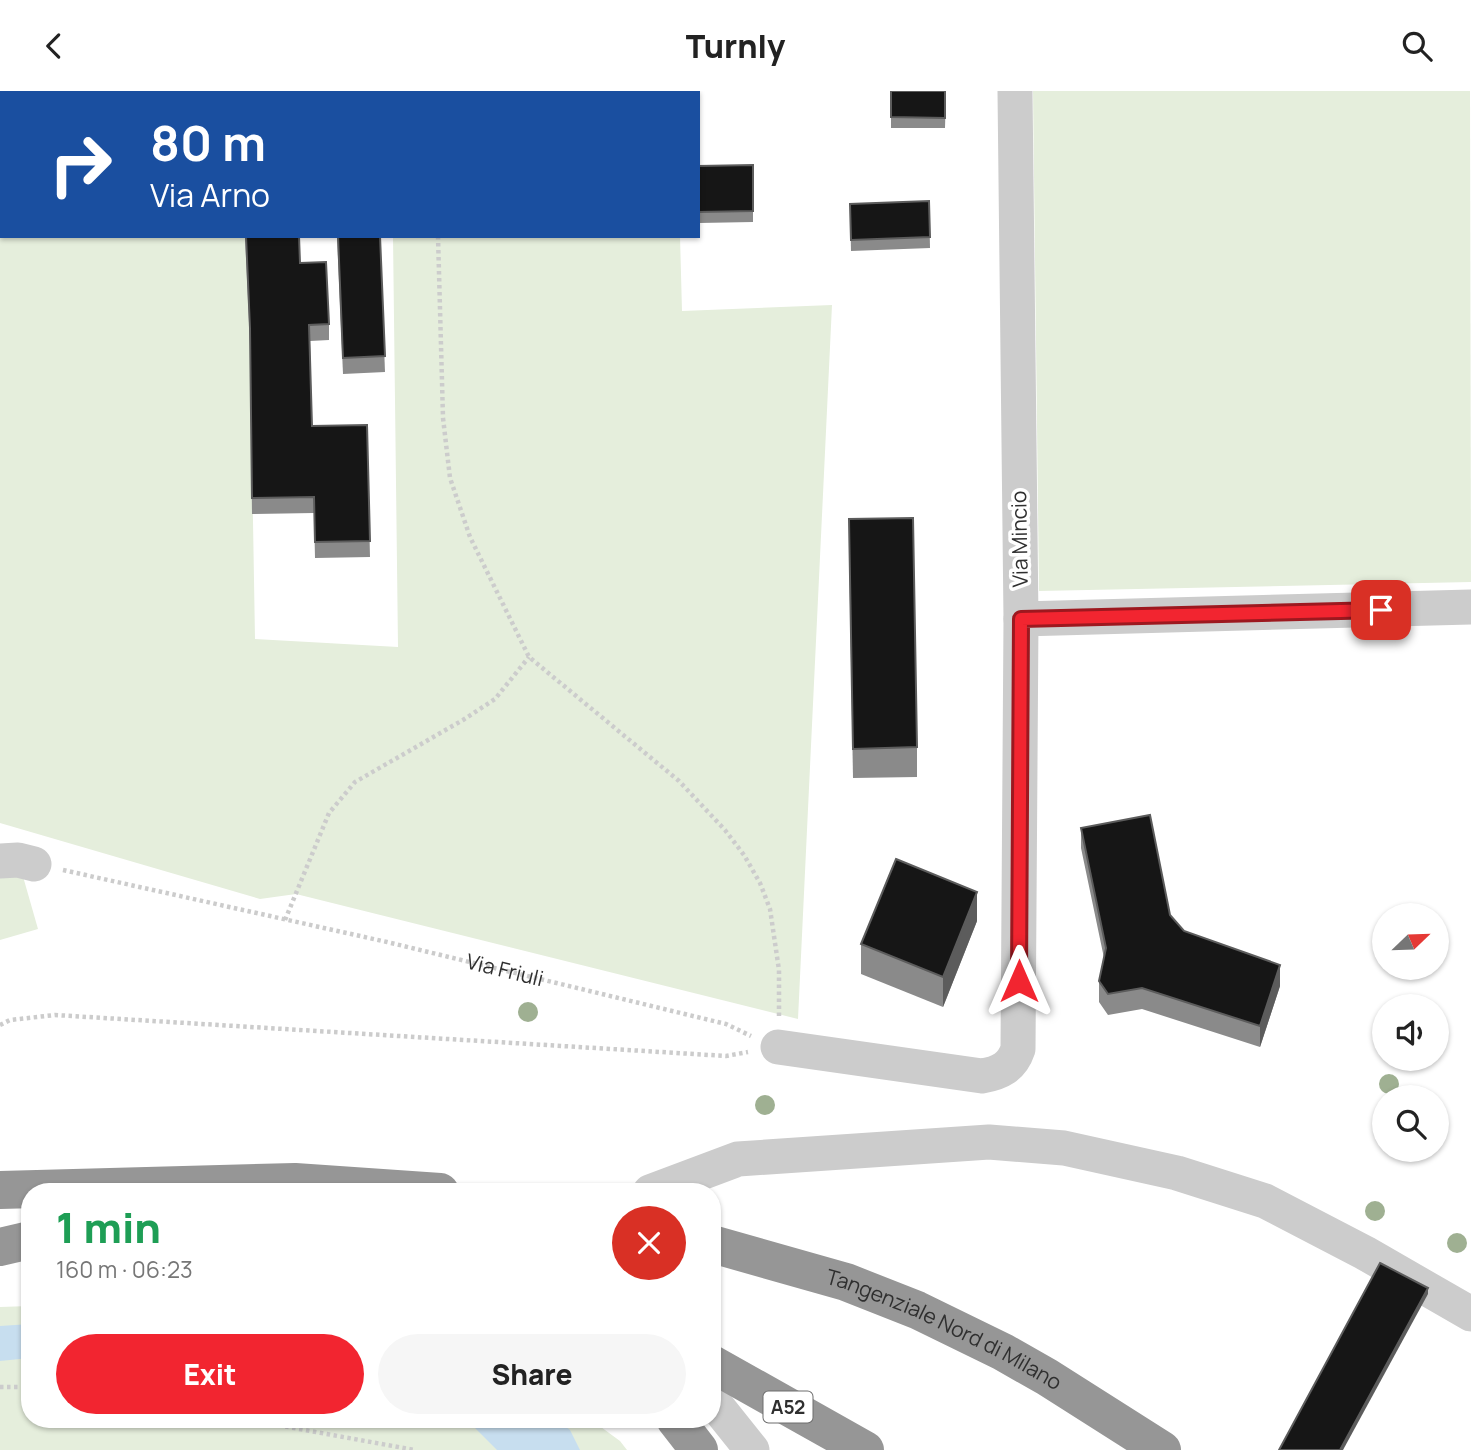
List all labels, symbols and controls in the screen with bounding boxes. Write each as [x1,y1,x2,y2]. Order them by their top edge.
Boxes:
text: Turnly [686,24,785,68]
icon: back [35,27,73,65]
icon: search [1398,27,1436,65]
text: 80 m [150,109,266,176]
icon: right [35,119,126,210]
text: Via Arno [150,173,270,217]
street label: Via Mincio [1004,490,1034,588]
pin [1351,580,1411,640]
icon: arrive [1362,591,1400,629]
north arrow [1372,903,1449,980]
map controls [1372,903,1449,1162]
position arrow [982,944,1056,1018]
street label: Via Friuli [464,947,546,992]
button: sound [1372,994,1449,1071]
button: search [1372,1085,1449,1162]
text: 1 min [56,1198,161,1256]
button: close [612,1206,686,1280]
text: 160 m · 06:23 [56,1253,193,1285]
street label: Tangenziale Nord di Milano [823,1262,1068,1396]
button: Exit [56,1334,364,1414]
button: Share [378,1334,686,1414]
road number: A52 [764,1391,812,1423]

